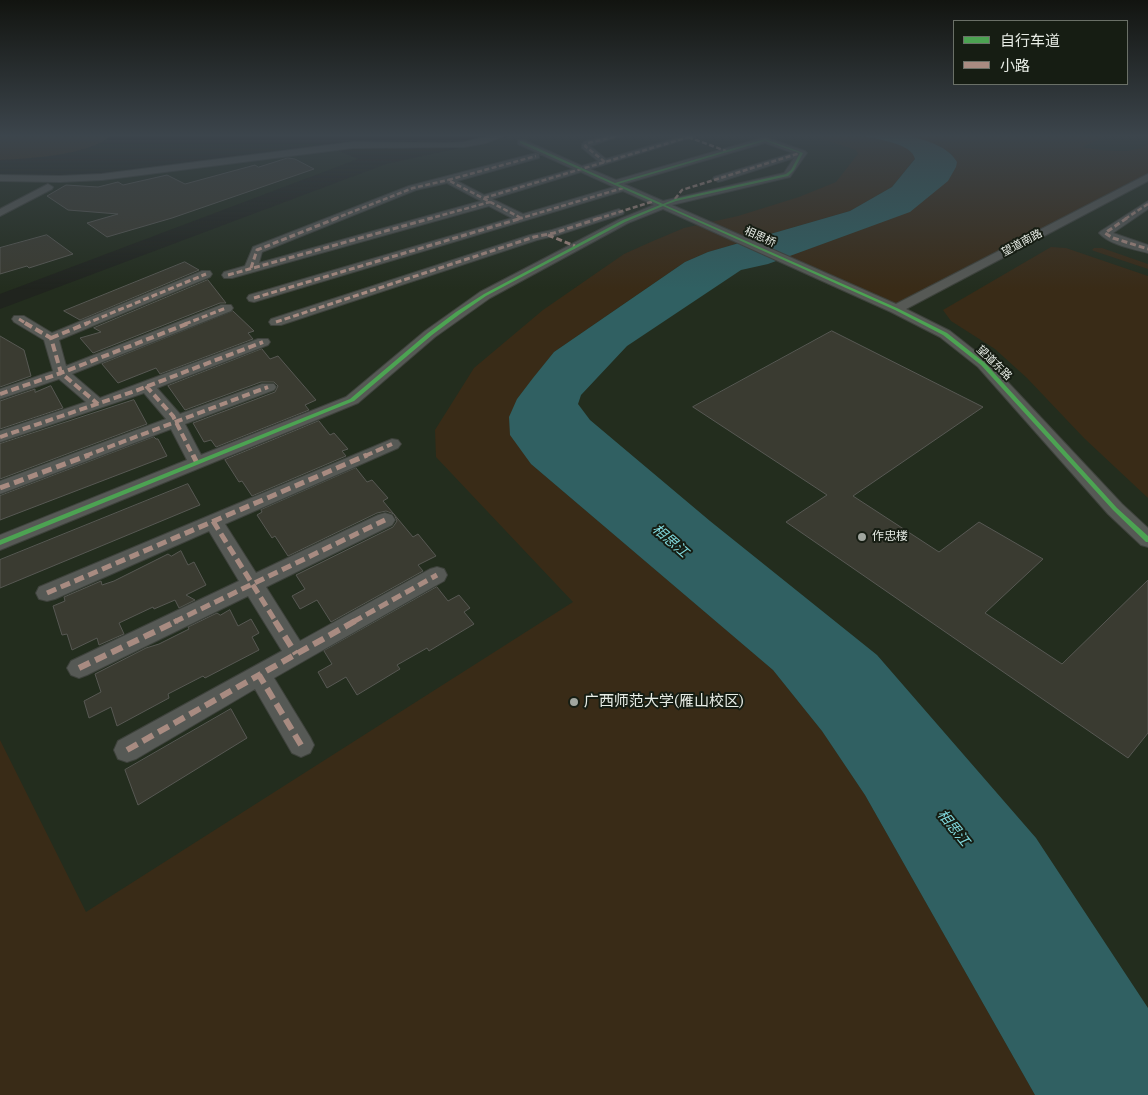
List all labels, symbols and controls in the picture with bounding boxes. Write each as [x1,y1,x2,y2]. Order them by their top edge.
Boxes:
legend [953,20,1128,85]
text: 自行车道 [1000,31,1060,50]
text: 小路 [1000,56,1030,75]
street label: 相思桥 [742,224,778,250]
street label: 望道南路 [999,227,1045,259]
street label: 望道东路 [974,343,1014,383]
water label: 相思江 [649,521,691,561]
place label: 作忠楼 [872,530,908,544]
marker: 作忠楼 [856,531,868,543]
place label: 广西师范大学(雁山校区) [584,693,744,711]
marker: 广西师范大学(雁山校区) [568,696,580,708]
water label: 相思江 [933,806,973,850]

